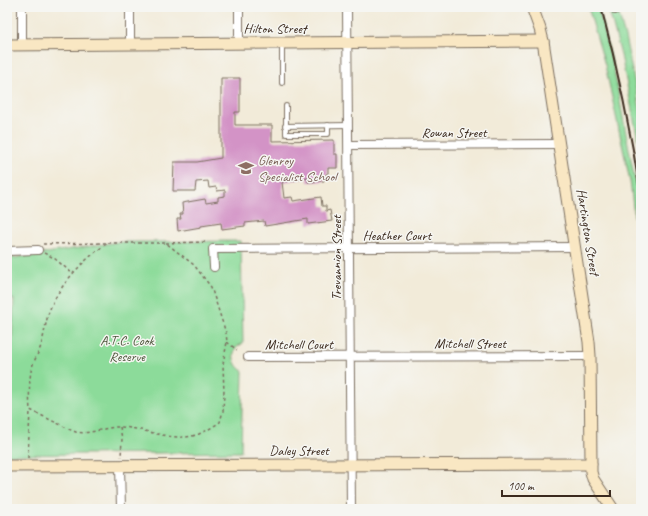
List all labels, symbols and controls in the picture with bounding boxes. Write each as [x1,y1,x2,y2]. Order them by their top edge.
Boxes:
street label: Hilton Street [244,20,309,37]
street label: Rowan Street [422,124,488,141]
place label: Glenroy Specialist School [258,152,339,185]
school or university icon: Glenroy Specialist School [237,159,255,177]
street label: Hartington Street [573,188,604,279]
street label: Trevannion Street [328,214,345,301]
street label: Heather Court [363,227,433,244]
park label: A.T.C. Cook Reserve [100,332,156,365]
street label: Mitchell Street [434,335,507,352]
street label: Mitchell Court [265,336,334,353]
street label: Daley Street [269,442,330,459]
scale bar [502,472,610,498]
text: 100 m [508,478,535,494]

